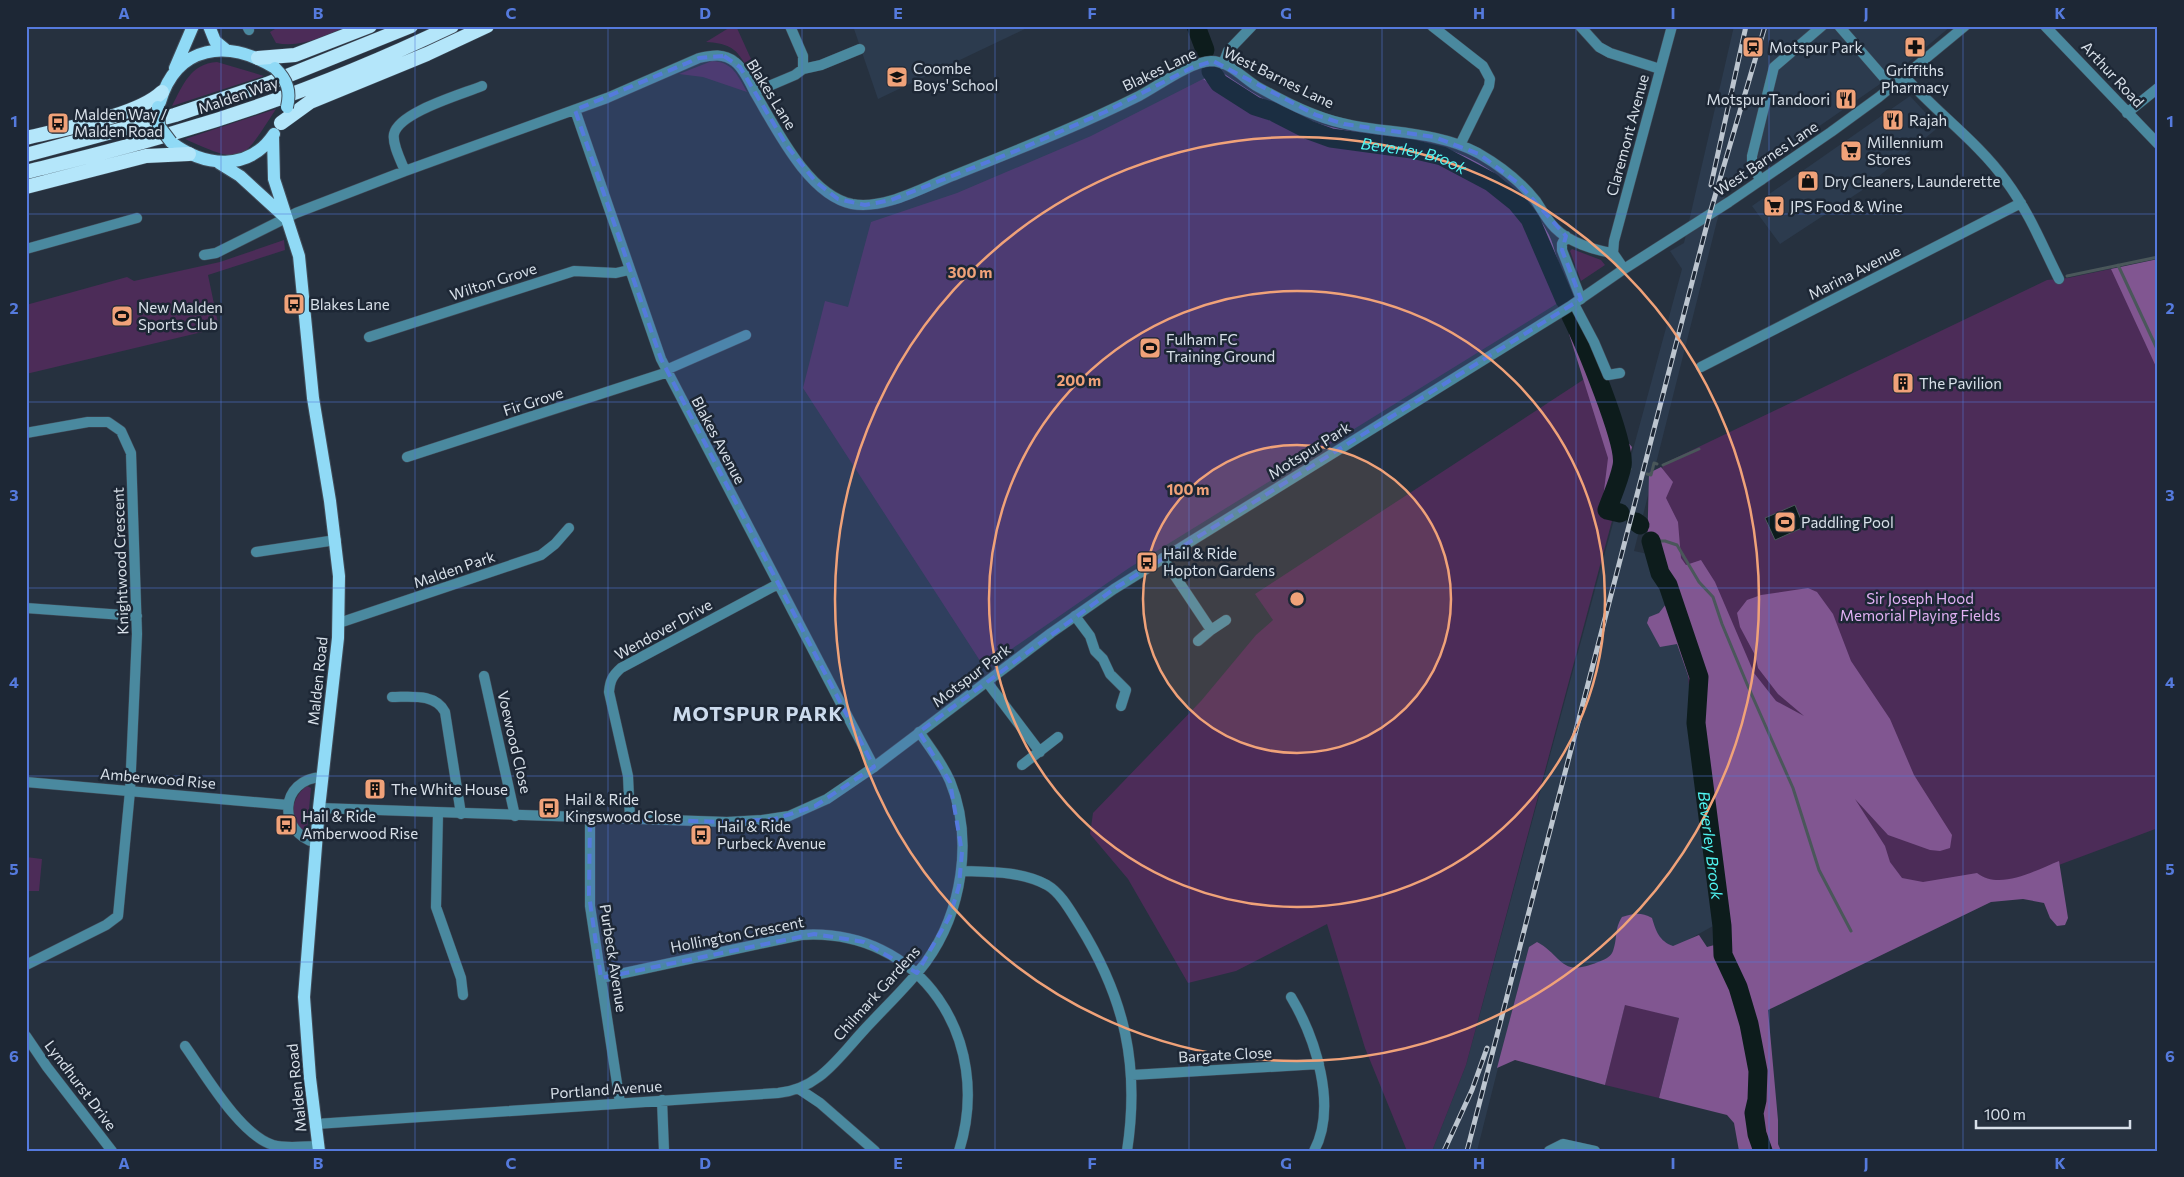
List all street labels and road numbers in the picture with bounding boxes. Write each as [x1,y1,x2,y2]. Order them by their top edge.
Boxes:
street label: Arthur Road [2078,37,2148,111]
street label: West Barnes Lane [1221,42,1337,112]
street label: Blakes Lane [1119,43,1199,95]
street label: Blakes Lane [743,55,801,133]
street label: Claremont Avenue [1602,72,1652,198]
street label: Malden Way [195,73,281,117]
street label: West Barnes Lane [1711,117,1821,199]
street label: Marina Avenue [1805,241,1903,303]
street label: Wilton Grove [447,258,539,303]
street label: Fir Grove [501,383,565,419]
street label: Blakes Avenue [688,393,750,487]
street label: Motspur Park [1265,418,1353,482]
street label: Knightwood Crescent [108,487,132,635]
street label: Malden Park [411,547,497,591]
street label: Wendover Drive [611,595,715,663]
street label: Malden Road [303,636,331,726]
street label: Motspur Park [928,640,1014,710]
street label: Voewood Close [494,689,536,795]
street label: Amberwood Rise [99,764,217,792]
street label: Purbeck Avenue [597,903,631,1013]
street label: Hollington Crescent [669,912,805,956]
street label: Chilmark Gardens [829,942,923,1044]
street label: Lyndhurst Drive [41,1036,121,1134]
street label: Malden Road [282,1043,310,1133]
street label: Bargate Close [1178,1043,1272,1065]
street label: Portland Avenue [549,1076,663,1102]

